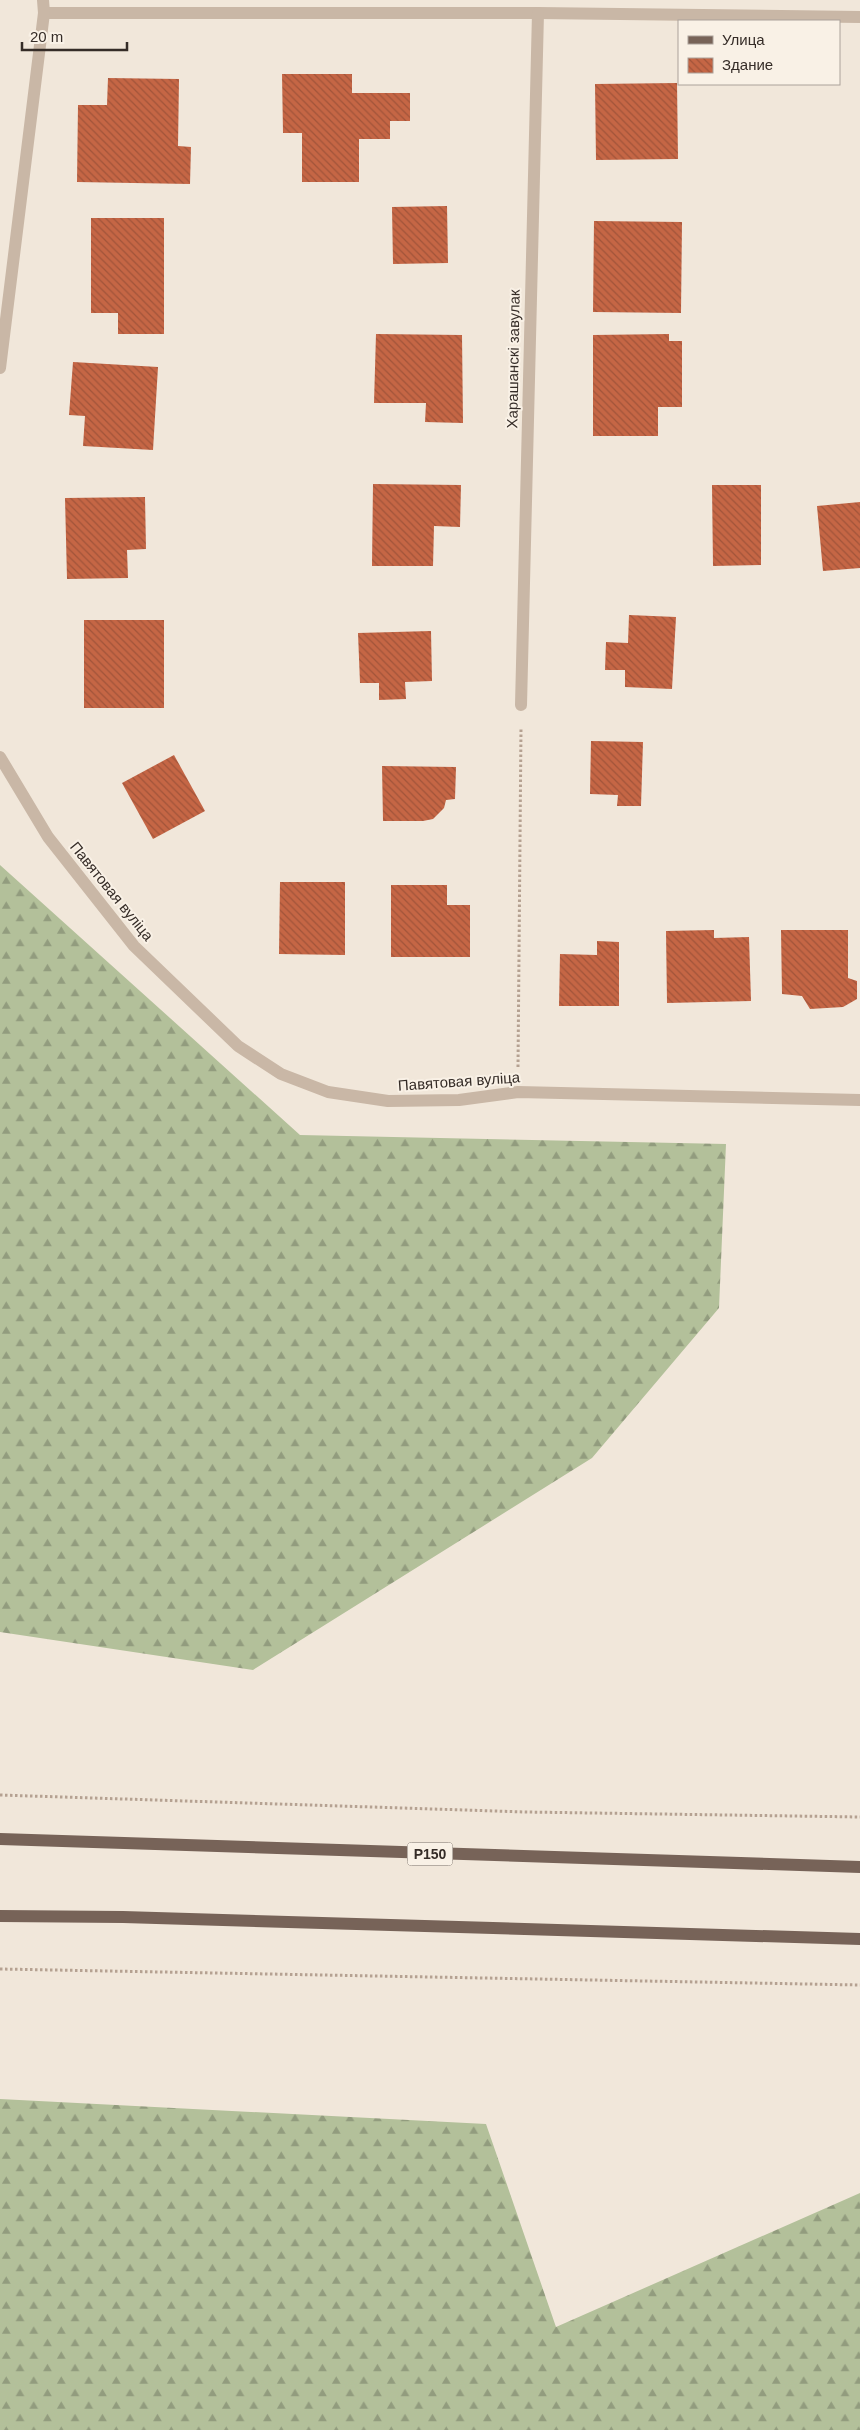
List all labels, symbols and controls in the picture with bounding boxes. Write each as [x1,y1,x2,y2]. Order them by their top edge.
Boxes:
scale bar [22,20,128,52]
legend [678,20,840,85]
text: 20 m [30,28,63,45]
text: Улица [722,31,765,48]
text: Здание [722,56,773,73]
street label: Харашанскі завулак [503,289,523,429]
street label: Павятовая вуліца [67,838,158,944]
street label: Павятовая вуліца [397,1068,521,1094]
road number: Р150 [408,1842,452,1866]

